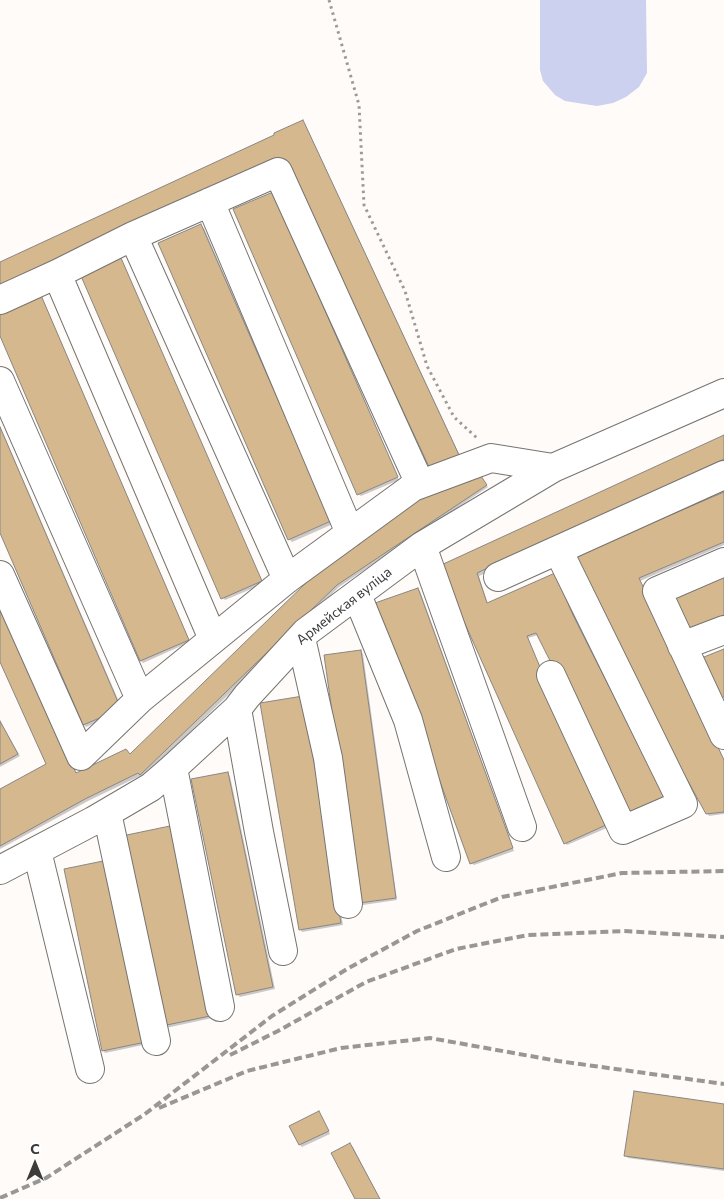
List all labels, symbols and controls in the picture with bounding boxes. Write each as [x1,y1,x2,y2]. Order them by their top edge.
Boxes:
street label: Армейская вуліца [293,564,395,648]
north arrow [10,1139,60,1189]
text: С [30,1140,40,1157]

